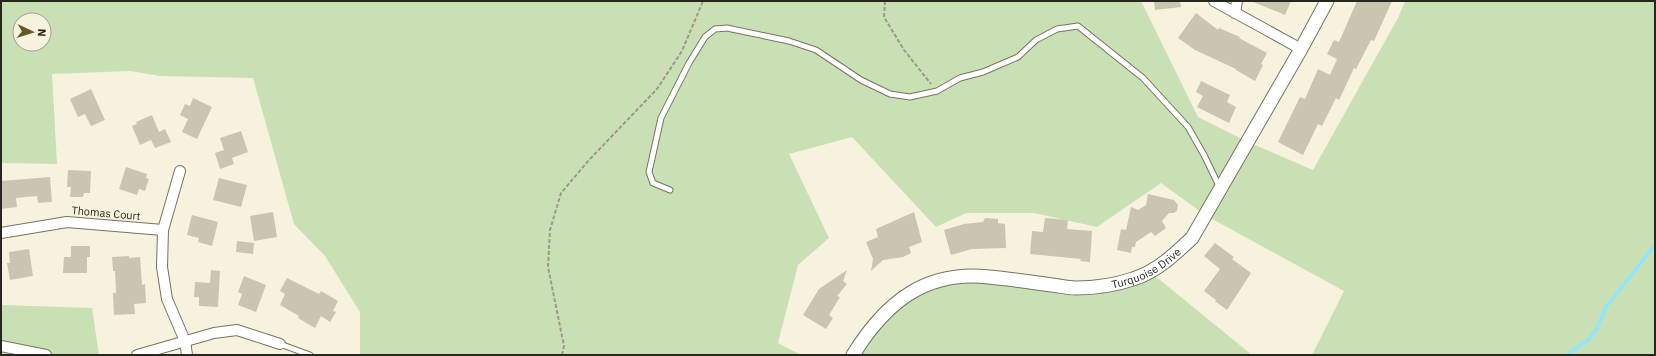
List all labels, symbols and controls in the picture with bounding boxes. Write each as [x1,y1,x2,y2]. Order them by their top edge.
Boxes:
north arrow [12,12,52,52]
text: N [35,28,49,37]
street label: Thomas Court [71,203,141,223]
street label: Turquoise Drive [1110,245,1184,291]

